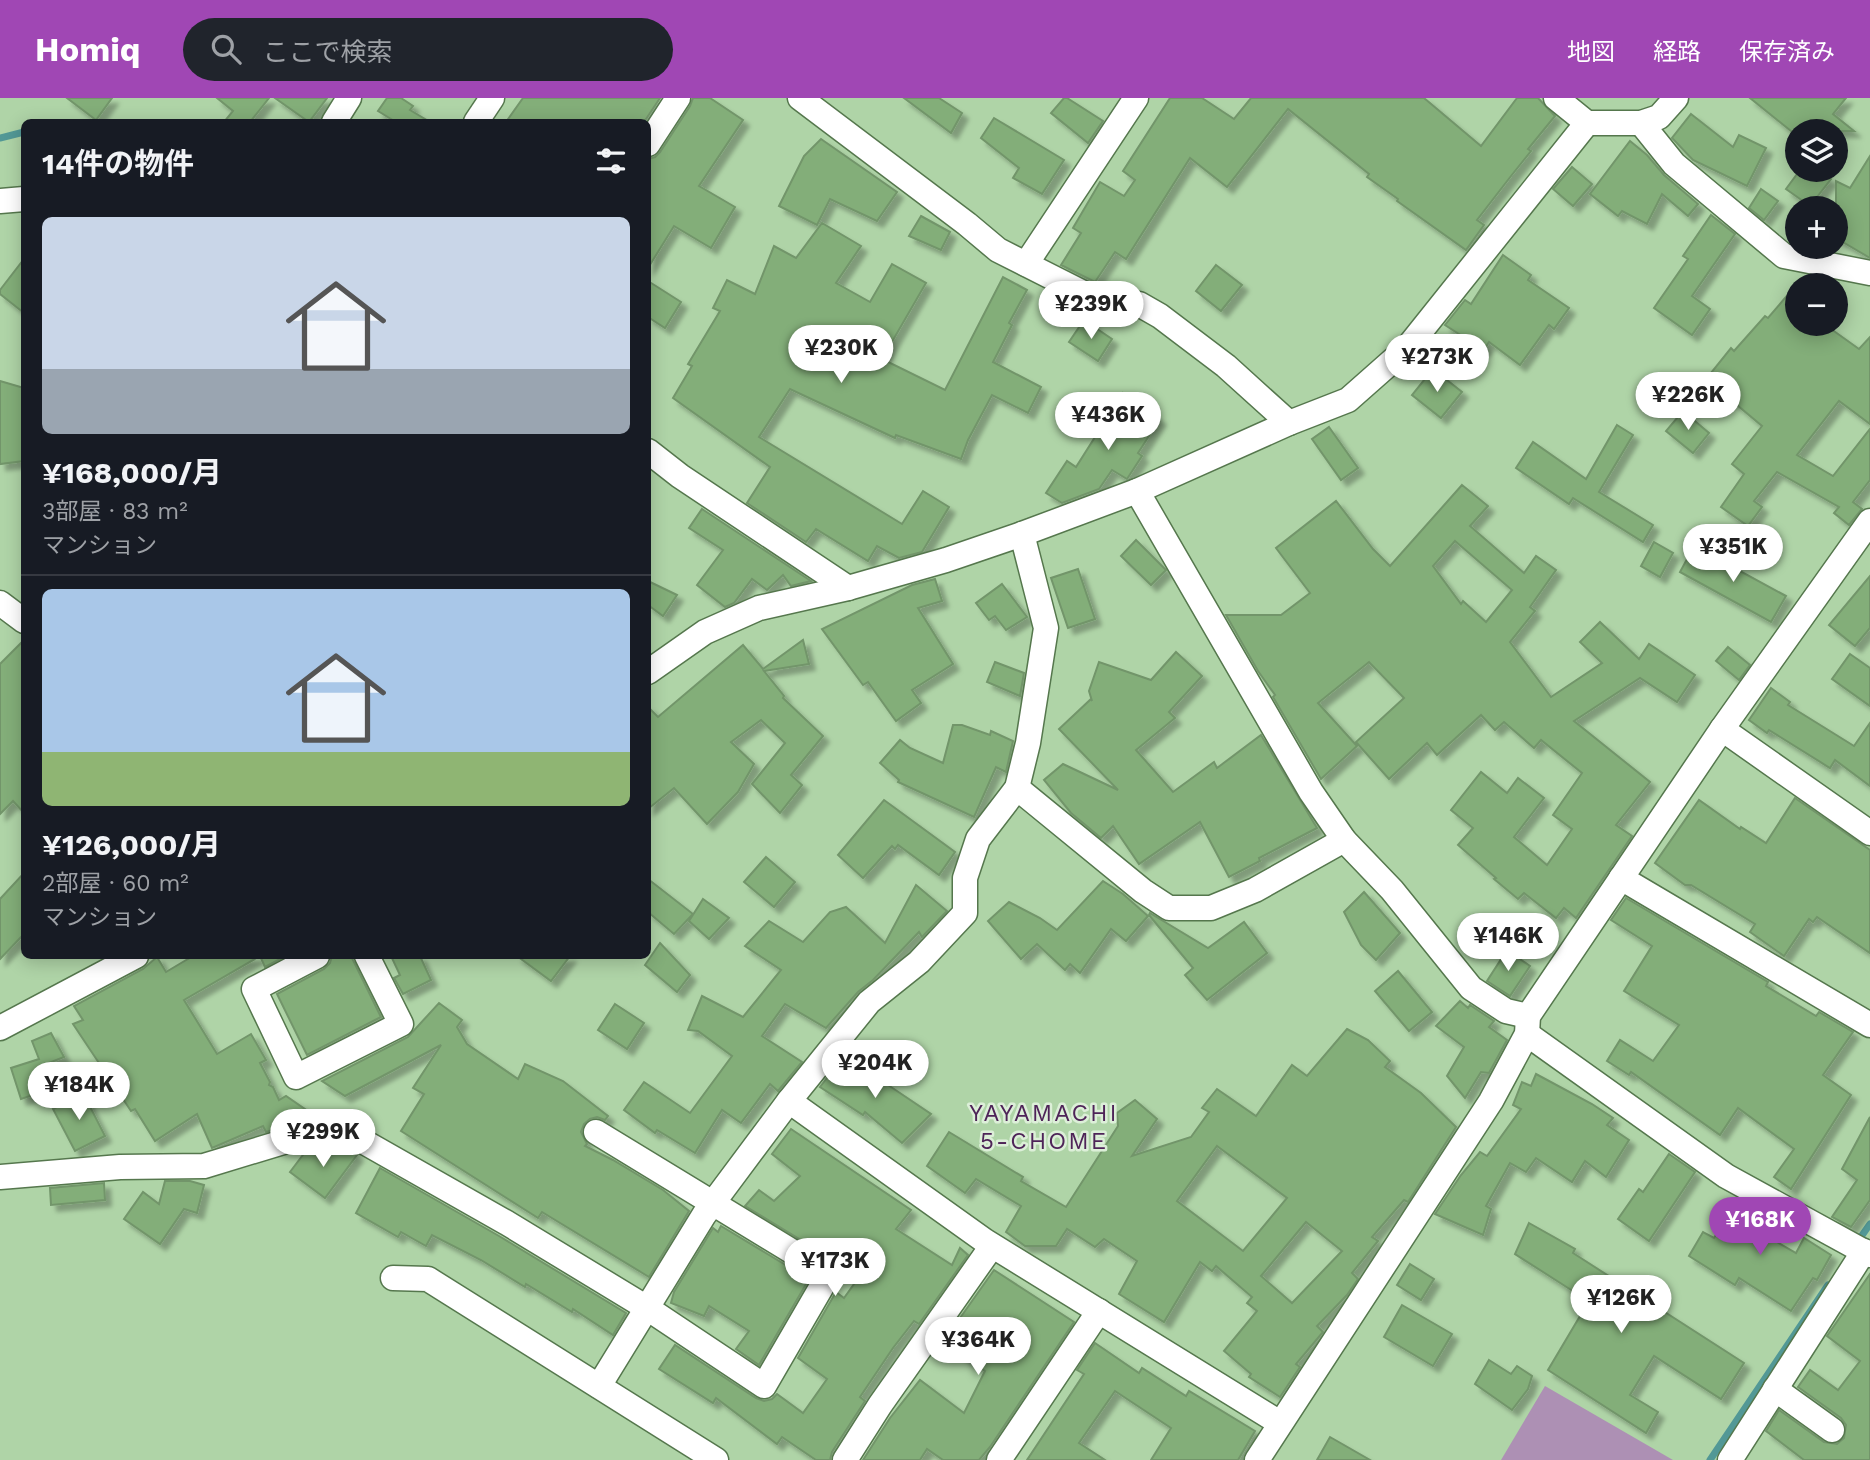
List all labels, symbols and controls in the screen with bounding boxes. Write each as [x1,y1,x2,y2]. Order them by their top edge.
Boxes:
search box [183,18,673,81]
text: Homiq [35,30,141,69]
icon: search [207,30,245,68]
text: ここで検索 [263,37,393,67]
text: 地図 [1567,38,1615,66]
text: 経路 [1653,38,1701,66]
text: 保存済み [1739,38,1835,66]
map controls [1785,119,1848,336]
button: layers [1785,119,1848,182]
icon: filters [592,142,630,180]
text: 14件の物件 [42,146,194,181]
button: + [1785,196,1848,259]
icon: home [273,263,399,389]
button: − [1785,273,1848,336]
pin: ¥239K [1042,282,1140,341]
text: ¥239K [1055,290,1127,317]
pin: ¥230K [792,326,890,385]
text: ¥230K [804,334,878,361]
pin: ¥273K [1388,334,1486,394]
text: ¥273K [1401,343,1473,370]
pin: ¥226K [1639,372,1737,432]
text: ¥226K [1652,381,1724,408]
pin: ¥436K [1059,392,1157,452]
text: ¥436K [1071,401,1145,428]
text: ¥168,000/月 [42,455,222,490]
text: 3部屋 · 83 m² [42,498,188,525]
pin: ¥351K [1684,524,1782,584]
text: マンション [42,532,157,559]
text: ¥351K [1699,533,1767,560]
icon: home [273,635,399,761]
text: ¥126,000/月 [42,827,221,862]
text: 2部屋 · 60 m² [42,870,189,897]
text: マンション [42,904,157,931]
pin: ¥146K [1459,914,1557,973]
text: ¥146K [1473,922,1543,949]
pin: ¥204K [826,1040,924,1100]
text: ¥204K [838,1049,912,1076]
pin: ¥184K [30,1062,128,1122]
text: ¥184K [44,1071,114,1098]
district label: YAYAMACHI 5-CHOME [969,1099,1119,1155]
pin: ¥299K [274,1110,372,1169]
text: ¥299K [286,1118,360,1145]
pin: ¥168K [1711,1198,1809,1257]
text: ¥168K [1725,1206,1795,1233]
pin: ¥173K [786,1238,884,1298]
text: ¥173K [801,1247,869,1274]
pin: ¥126K [1572,1276,1670,1335]
text: ¥126K [1586,1284,1656,1311]
pin: ¥364K [929,1318,1027,1377]
text: ¥364K [941,1326,1015,1353]

